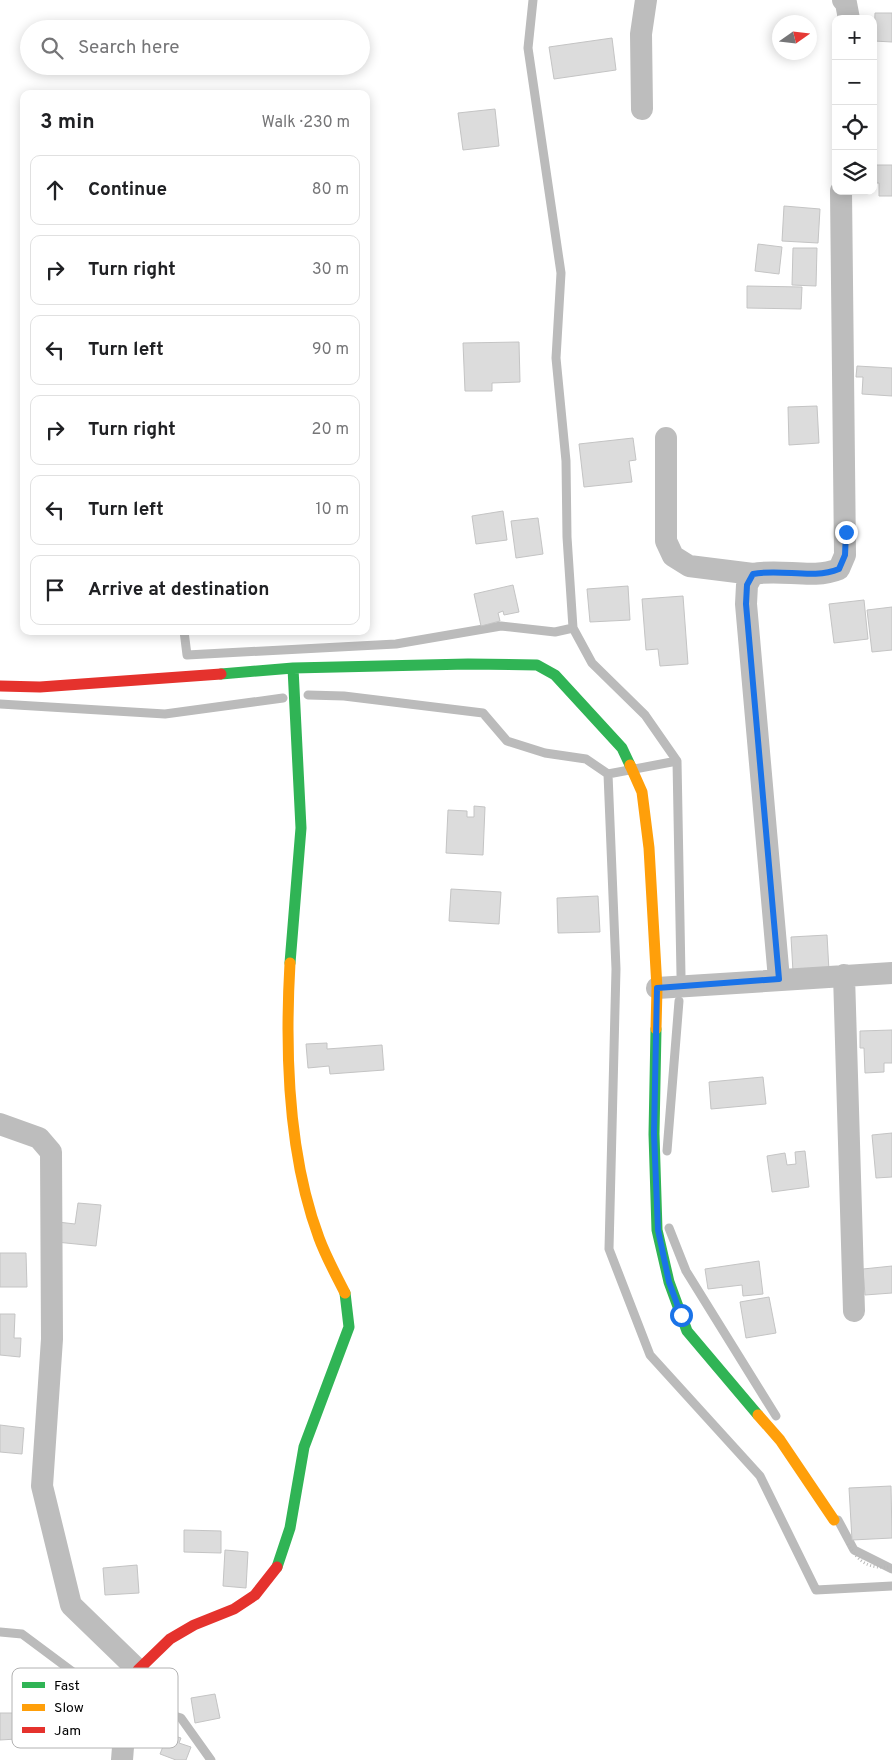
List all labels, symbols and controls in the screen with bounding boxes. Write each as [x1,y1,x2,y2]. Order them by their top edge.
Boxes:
north arrow [772,15,817,60]
map controls [832,15,877,195]
button: + [832,15,877,60]
search box [20,20,370,75]
icon: search [38,34,66,62]
text: Search here [78,36,180,60]
button: − [832,60,877,105]
button: locate [832,105,877,150]
text: 3 min [40,109,95,136]
text: Walk · 230 m [261,113,350,133]
button: layers [832,150,877,195]
icon: ahead [41,176,69,204]
text: Continue [88,178,167,202]
text: 80 m [312,180,349,200]
icon: right [41,256,69,284]
text: Turn right [88,258,176,282]
text: 30 m [312,260,349,280]
icon: left [41,336,69,364]
text: Turn left [88,338,164,362]
text: 90 m [312,340,349,360]
icon: right [41,416,69,444]
text: Turn right [88,418,176,442]
text: 20 m [312,420,349,440]
icon: left [41,496,69,524]
text: Turn left [88,498,164,522]
text: 10 m [315,500,349,520]
route end [835,521,858,544]
icon: arrive [41,576,69,604]
text: Arrive at destination [88,578,269,602]
route start [670,1304,693,1327]
legend [12,1668,178,1748]
text: Fast [54,1678,80,1695]
text: Slow [54,1700,84,1717]
text: Jam [54,1723,81,1740]

